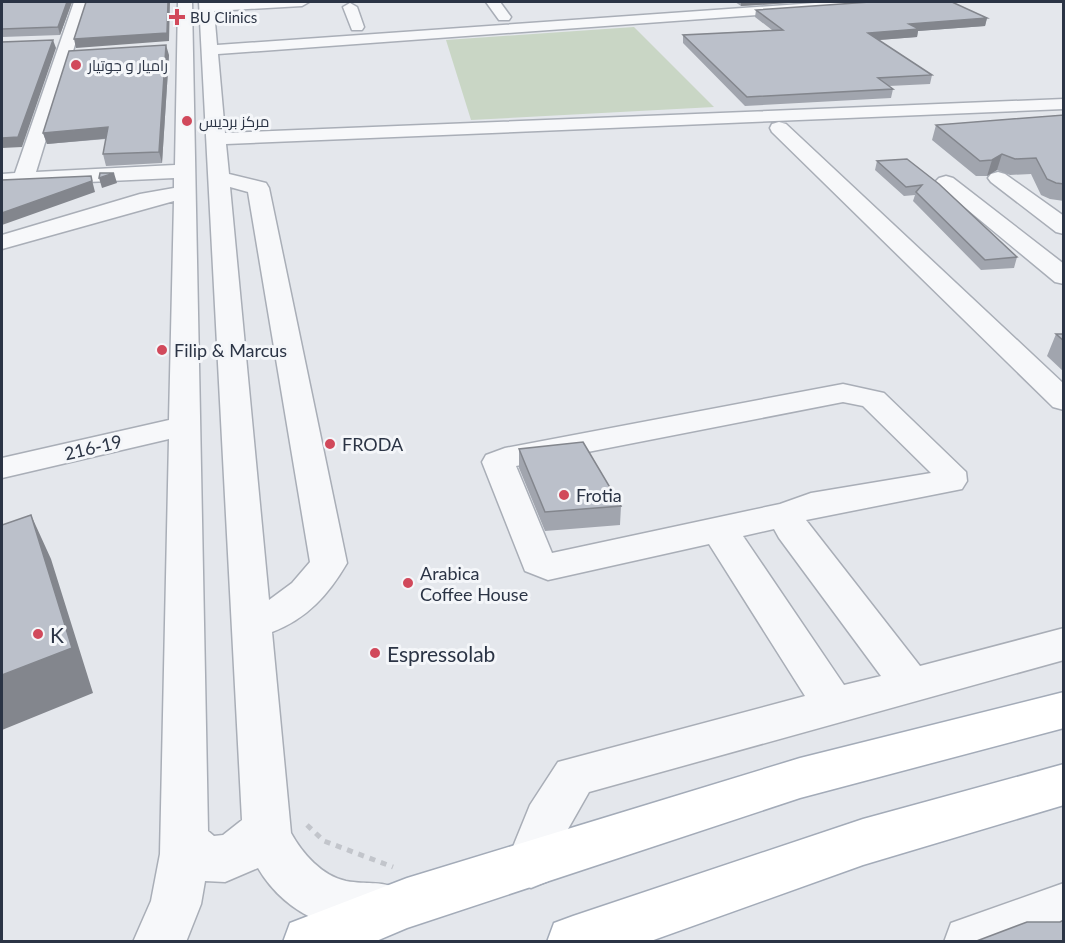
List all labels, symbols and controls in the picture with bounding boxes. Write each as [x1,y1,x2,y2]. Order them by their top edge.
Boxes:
marker: BU Clinics [168,8,186,26]
place label: BU Clinics [190,8,257,26]
place label: رامیار و جوتیار [87,56,168,75]
marker: رامیار و جوتیار [69,58,83,72]
place label: مرکز بردیس [199,112,269,132]
marker: مرکز بردیس [180,114,194,128]
place label: Filip & Marcus [174,339,287,361]
marker: Filip & Marcus [155,343,169,357]
street label: 216-19 [62,430,124,464]
place label: FRODA [342,433,404,455]
marker: FRODA [323,437,337,451]
place label: Frotia [576,484,622,506]
marker: Frotia [557,488,571,502]
place label: Arabica Coffee House [420,562,528,605]
marker: Arabica Coffee House [401,576,415,590]
place label: K [50,622,64,647]
marker: K [31,627,45,641]
place label: Espressolab [387,641,495,666]
marker: Espressolab [368,646,382,660]

